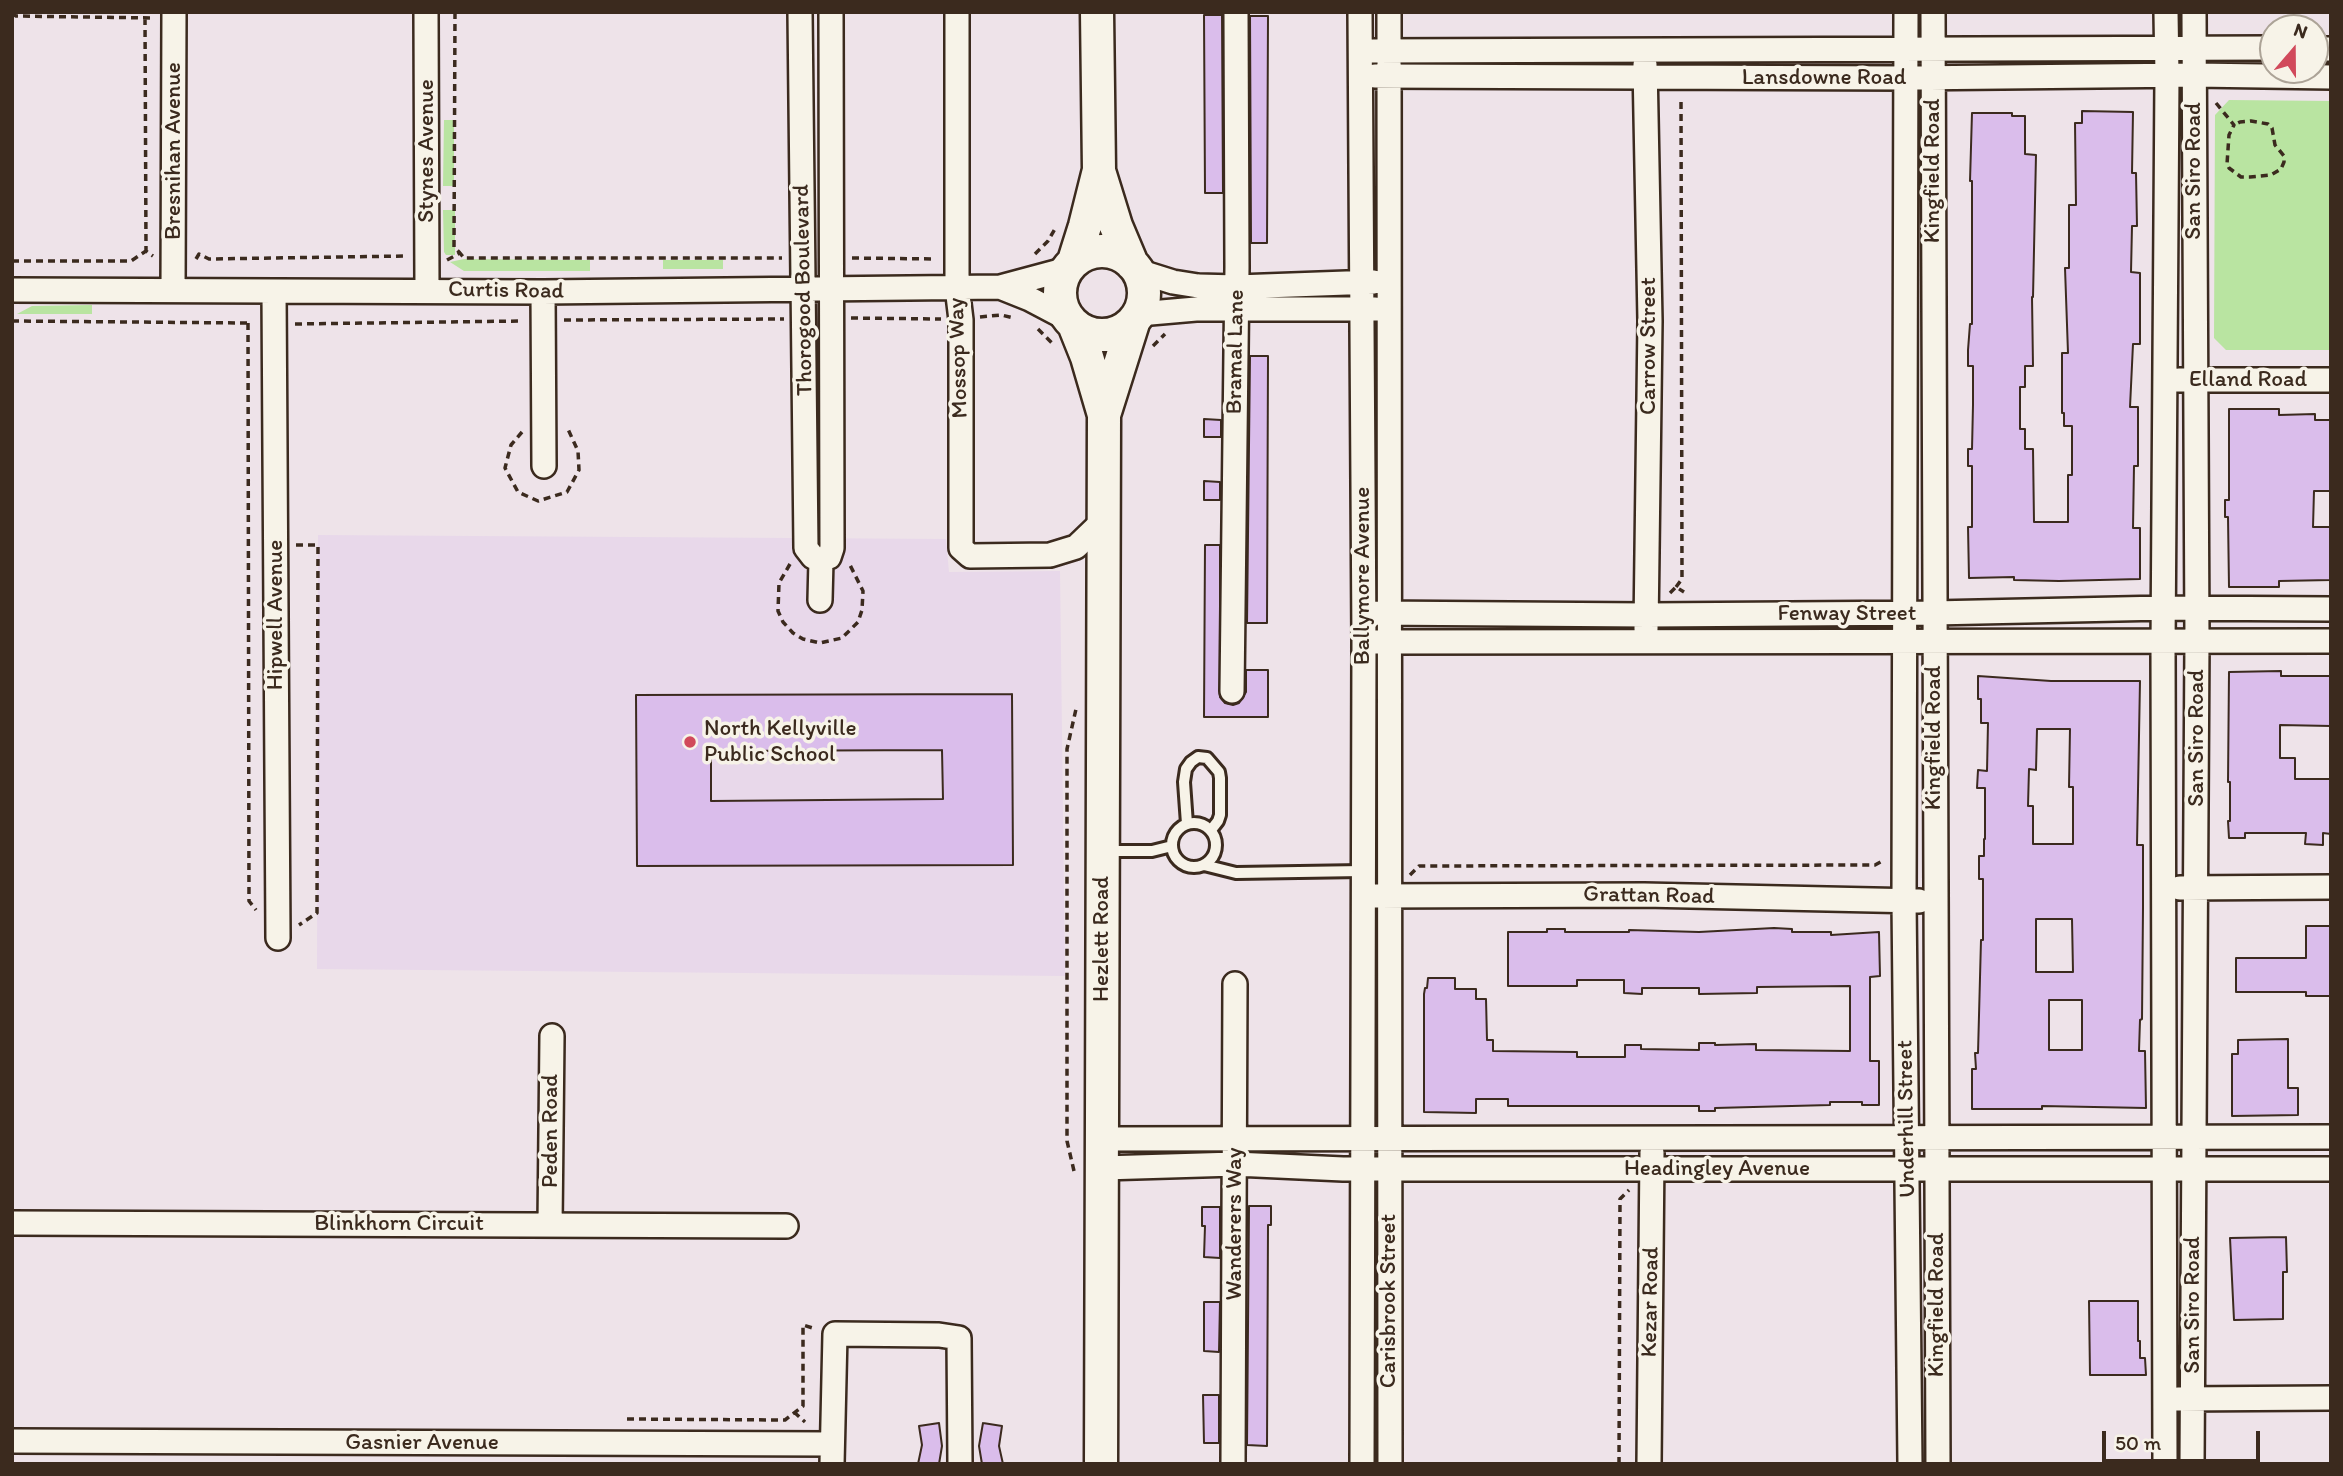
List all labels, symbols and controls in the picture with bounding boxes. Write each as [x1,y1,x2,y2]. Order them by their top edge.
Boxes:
north arrow [2259,14,2329,84]
text: N [2291,18,2311,44]
street label: Bresnihan Avenue [160,62,188,240]
street label: Lansdowne Road [1742,64,1906,92]
street label: Stynes Avenue [413,79,441,223]
street label: Kingfield Road [1919,99,1947,243]
street label: San Siro Road [2180,102,2208,240]
street label: Thorogood Boulevard [788,184,820,396]
street label: Curtis Road [448,276,564,306]
street label: Carrow Street [1635,277,1663,415]
street label: Bramal Lane [1221,289,1251,415]
street label: Mossop Way [943,297,975,419]
street label: Elland Road [2189,366,2307,394]
street label: Ballymore Avenue [1349,487,1377,665]
street label: Hipwell Avenue [262,540,290,690]
street label: Fenway Street [1778,600,1916,628]
street label: Kingfield Road [1920,666,1948,810]
street label: San Siro Road [2183,669,2211,807]
place label: North Kellyville Public School [704,715,857,769]
marker: North Kellyville Public School [682,734,698,750]
street label: Hezlett Road [1088,876,1116,1002]
street label: Grattan Road [1583,881,1715,911]
street label: Underhill Street [1892,1040,1922,1198]
street label: Peden Road [537,1074,565,1188]
street label: Wanderers Way [1221,1147,1249,1301]
street label: Headingley Avenue [1624,1155,1810,1183]
street label: Blinkhorn Circuit [314,1210,484,1238]
street label: Carisbrook Street [1375,1214,1403,1388]
street label: Kingfield Road [1923,1233,1951,1377]
street label: San Siro Road [2179,1236,2207,1374]
street label: Kezar Road [1636,1246,1666,1358]
scale bar [2105,1416,2262,1460]
street label: Gasnier Avenue [345,1429,499,1457]
text: 50 m [2115,1430,2161,1455]

